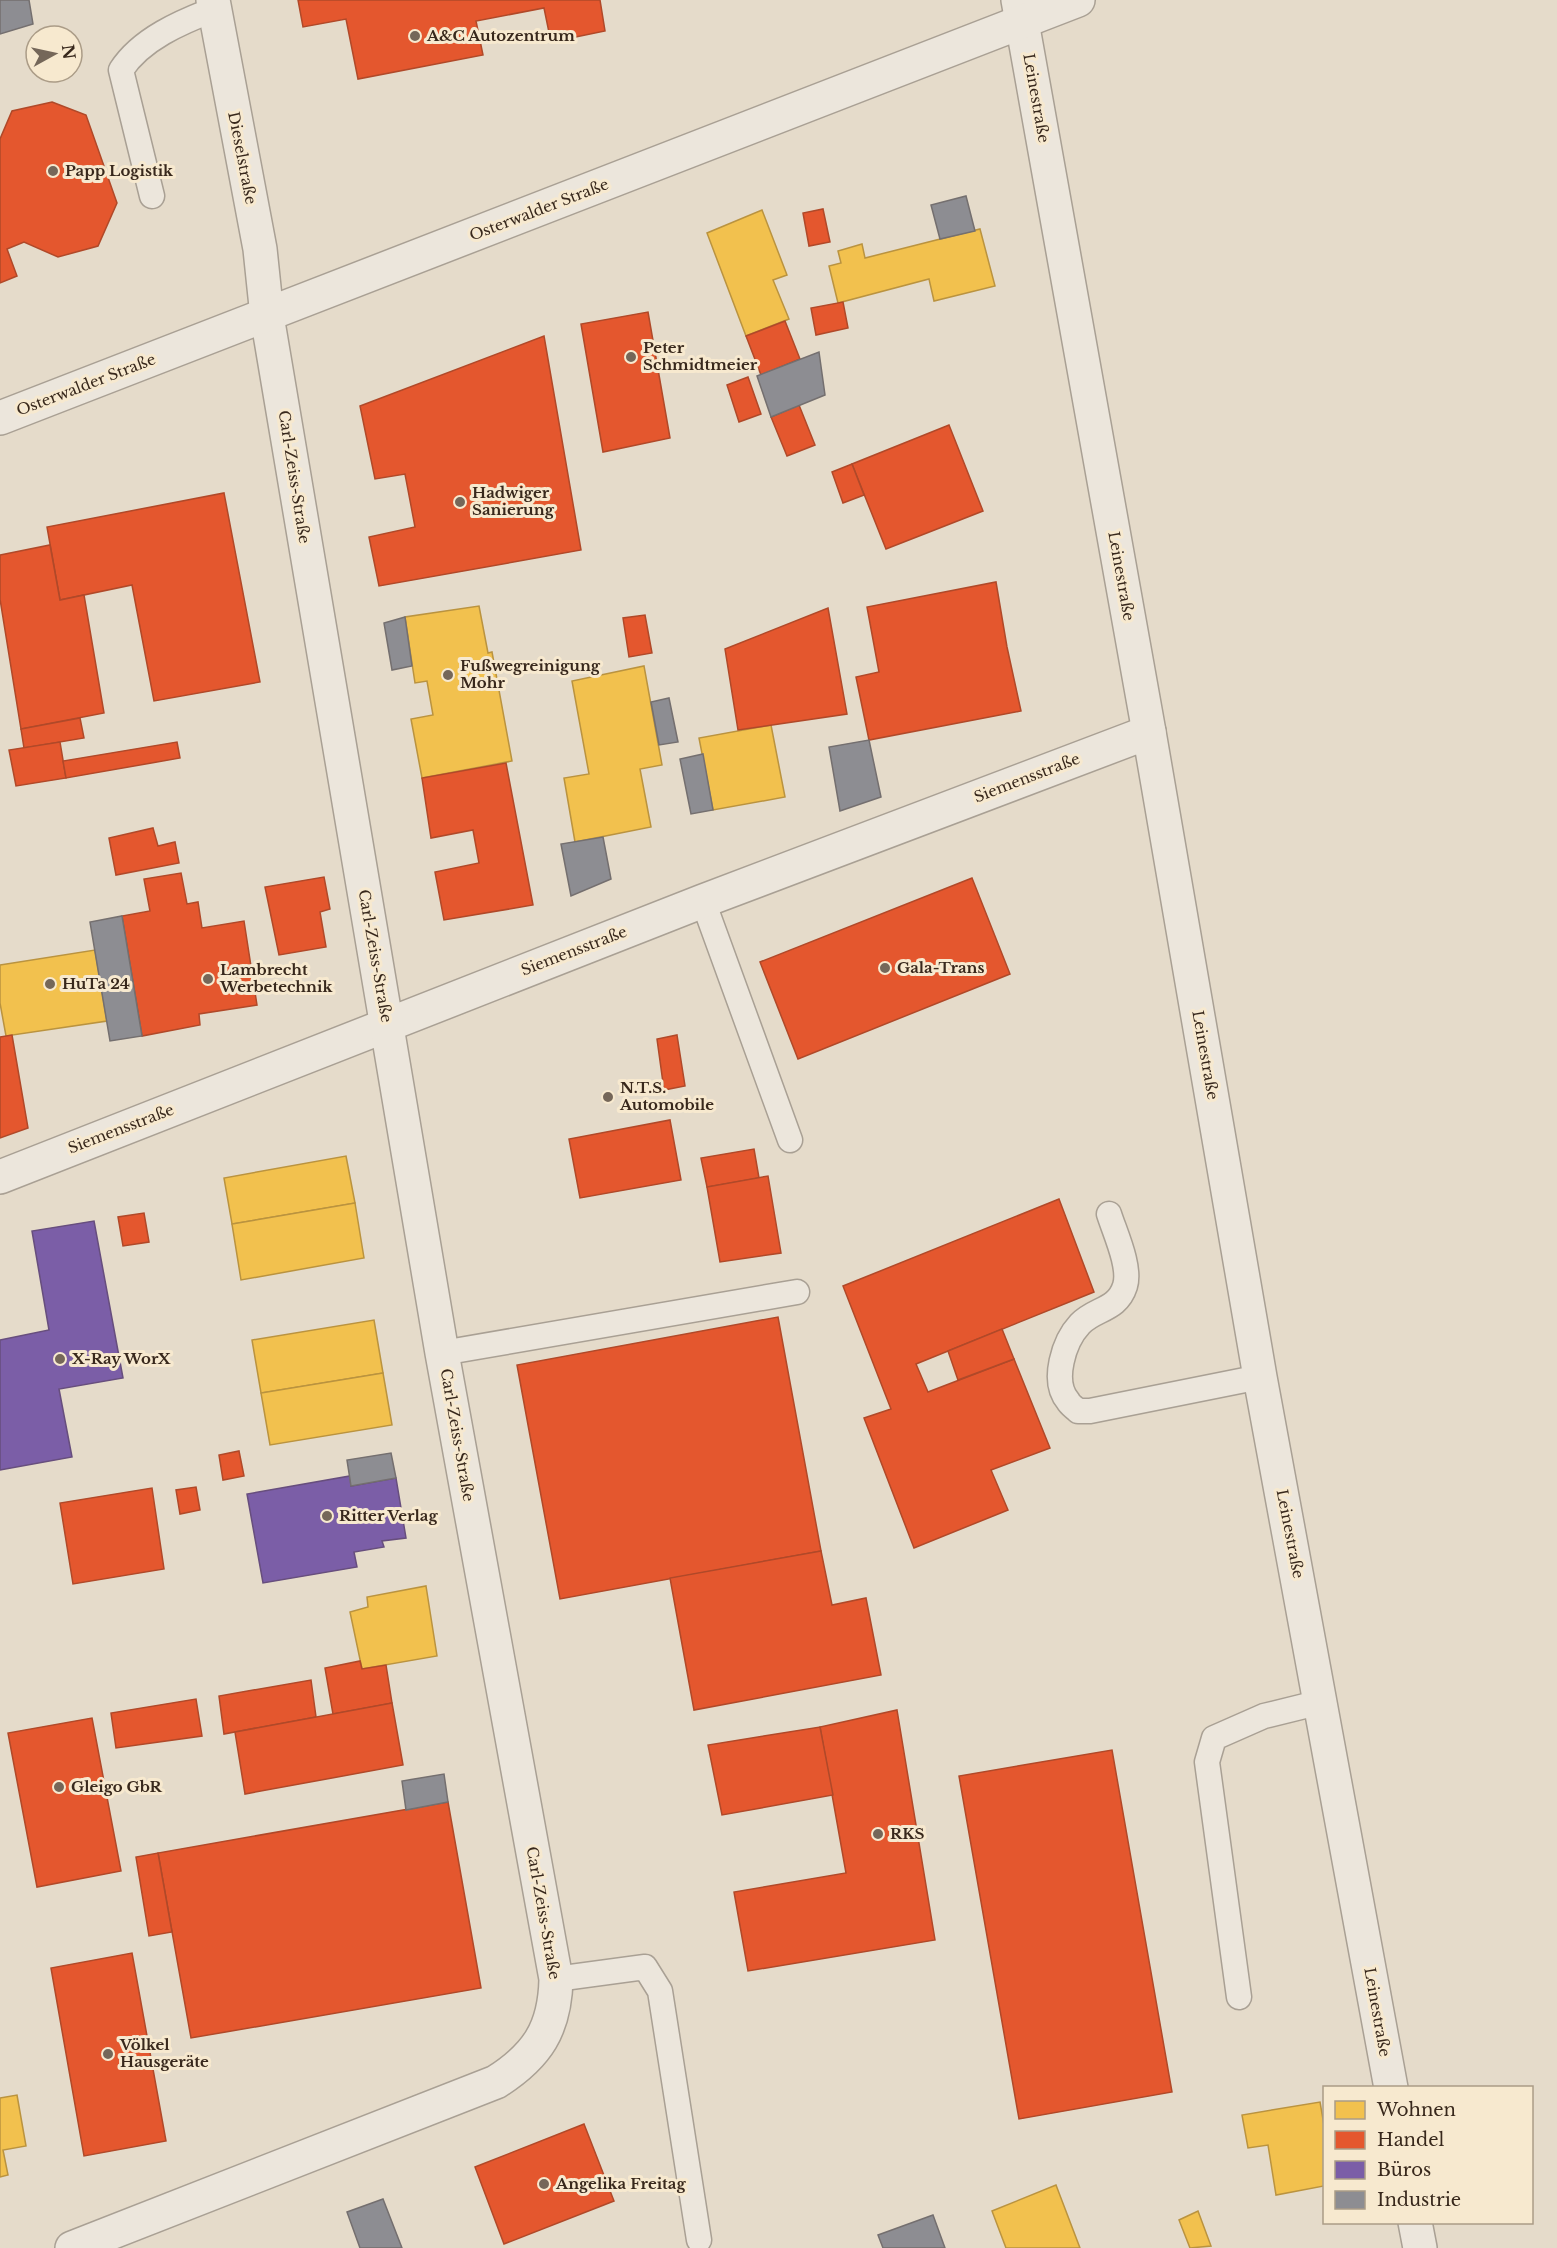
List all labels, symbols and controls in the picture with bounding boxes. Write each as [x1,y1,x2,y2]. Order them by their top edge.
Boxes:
north arrow [24,24,84,84]
place label: A&C Autozentrum [426,26,575,45]
marker: A&C Autozentrum [408,29,422,43]
text: N [58,43,80,61]
street label: Leinestraße [1019,52,1054,144]
street label: Dieselstraße [224,110,261,206]
place label: Papp Logistik [65,161,174,180]
marker: Papp Logistik [46,164,60,178]
street label: Osterwalder Straße [467,174,611,245]
place label: Peter Schmidtmeier [643,338,758,374]
street label: Osterwalder Straße [14,349,158,420]
marker: Peter Schmidtmeier [624,350,638,364]
street label: Carl-Zeiss-Straße [275,409,314,545]
place label: Hadwiger Sanierung [472,483,555,519]
marker: Hadwiger Sanierung [453,495,467,509]
street label: Leinestraße [1104,530,1139,622]
place label: Fußwegreinigung Mohr [460,656,601,692]
marker: Fußwegreinigung Mohr [441,668,455,682]
street label: Siemensstraße [971,749,1083,806]
street label: Carl-Zeiss-Straße [354,888,397,1024]
street label: Siemensstraße [518,922,630,979]
place label: Gala-Trans [897,958,984,977]
place label: Lambrecht Werbetechnik [219,960,333,996]
marker: Gala-Trans [878,961,892,975]
marker: Lambrecht Werbetechnik [201,972,215,986]
place label: HuTa 24 [62,974,130,993]
marker: HuTa 24 [43,977,57,991]
street label: Leinestraße [1188,1009,1223,1101]
place label: N.T.S. Automobile [619,1078,714,1114]
marker: N.T.S. Automobile [601,1090,615,1104]
street label: Siemensstraße [65,1100,177,1157]
place label: X-Ray WorX [71,1349,171,1368]
marker: X-Ray WorX [53,1352,67,1366]
street label: Carl-Zeiss-Straße [436,1367,479,1503]
street label: Leinestraße [1273,1488,1308,1580]
place label: Ritter Verlag [339,1506,438,1525]
marker: Ritter Verlag [320,1509,334,1523]
place label: Gleigo GbR [71,1777,163,1796]
marker: Gleigo GbR [52,1780,66,1794]
place label: RKS [890,1824,925,1843]
marker: RKS [871,1827,885,1841]
street label: Carl-Zeiss-Straße [522,1845,565,1981]
street label: Leinestraße [1360,1966,1395,2058]
place label: Völkel Hausgeräte [119,2035,209,2071]
marker: Völkel Hausgeräte [101,2047,115,2061]
legend [1323,2086,1533,2224]
text: Wohnen [1376,2099,1456,2121]
text: Handel [1377,2129,1444,2151]
text: Büros [1377,2159,1431,2181]
place label: Angelika Freitag [555,2174,686,2193]
marker: Angelika Freitag [537,2177,551,2191]
text: Industrie [1377,2189,1461,2211]

